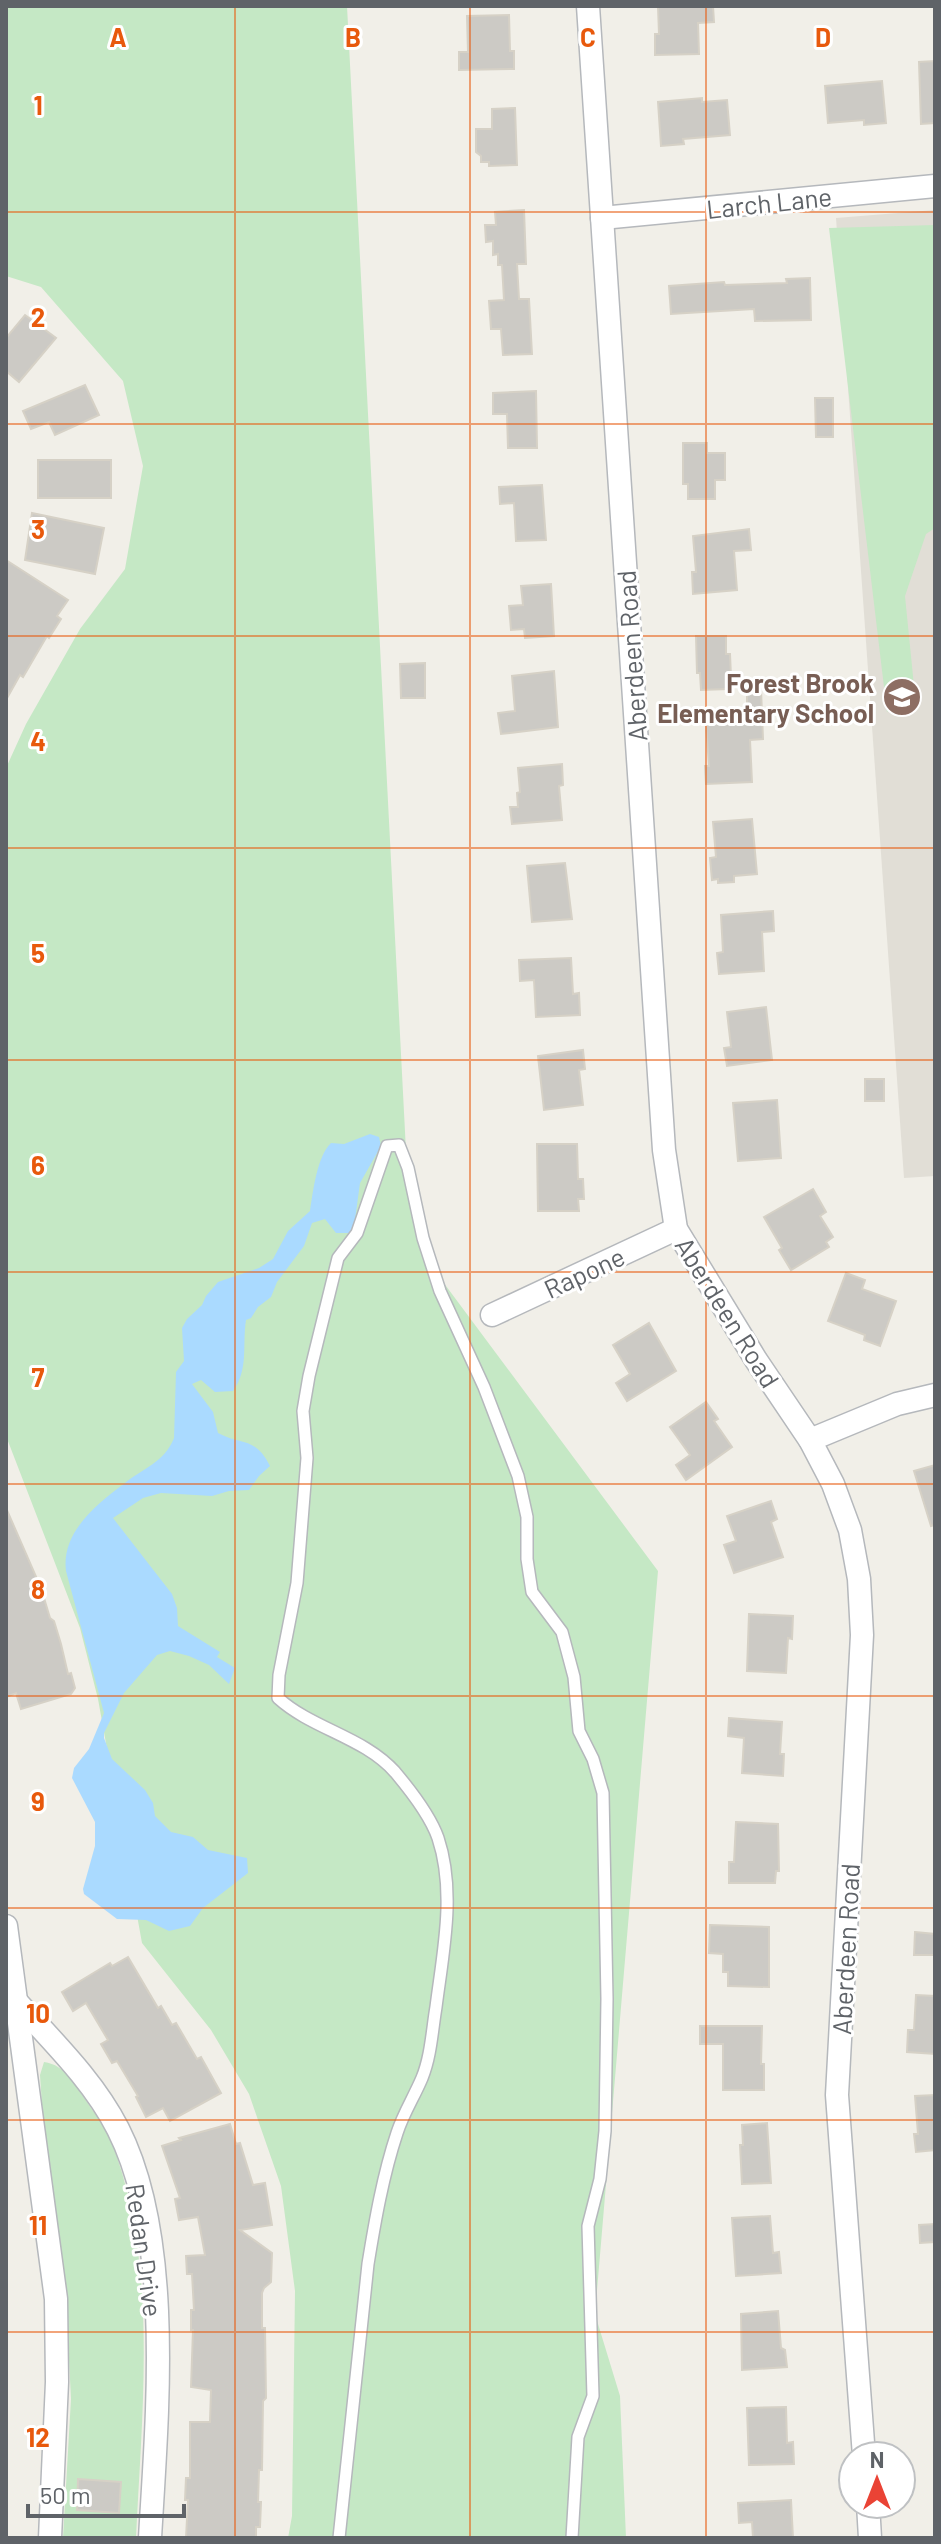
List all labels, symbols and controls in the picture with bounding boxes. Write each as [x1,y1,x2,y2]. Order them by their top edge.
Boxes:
text: A [109,21,127,52]
text: B [345,21,361,52]
text: C [580,21,596,52]
text: D [815,21,831,52]
text: 1 [33,89,43,120]
street label: Larch Lane [705,180,833,224]
text: 2 [31,301,45,332]
text: 3 [31,513,45,544]
street label: Aberdeen Road [610,569,652,743]
place label: Forest Brook Elementary School [657,667,874,728]
school or university icon: Forest Brook Elementary School [881,676,923,718]
text: 4 [30,725,46,756]
text: 5 [31,937,45,968]
text: 6 [31,1149,45,1180]
street label: Aberdeen Road [669,1231,787,1393]
street label: Rapone [539,1240,629,1304]
text: 7 [32,1361,45,1392]
text: 8 [31,1573,45,1604]
text: 9 [31,1785,45,1816]
street label: Aberdeen Road [825,1863,865,2035]
text: 10 [26,1997,50,2028]
street label: Redan Drive [120,2181,170,2319]
text: 11 [29,2209,47,2240]
text: 12 [26,2421,50,2452]
north arrow [837,2440,917,2520]
text: N [870,2446,884,2472]
scale bar [28,2468,184,2518]
text: 50 m [40,2480,91,2509]

